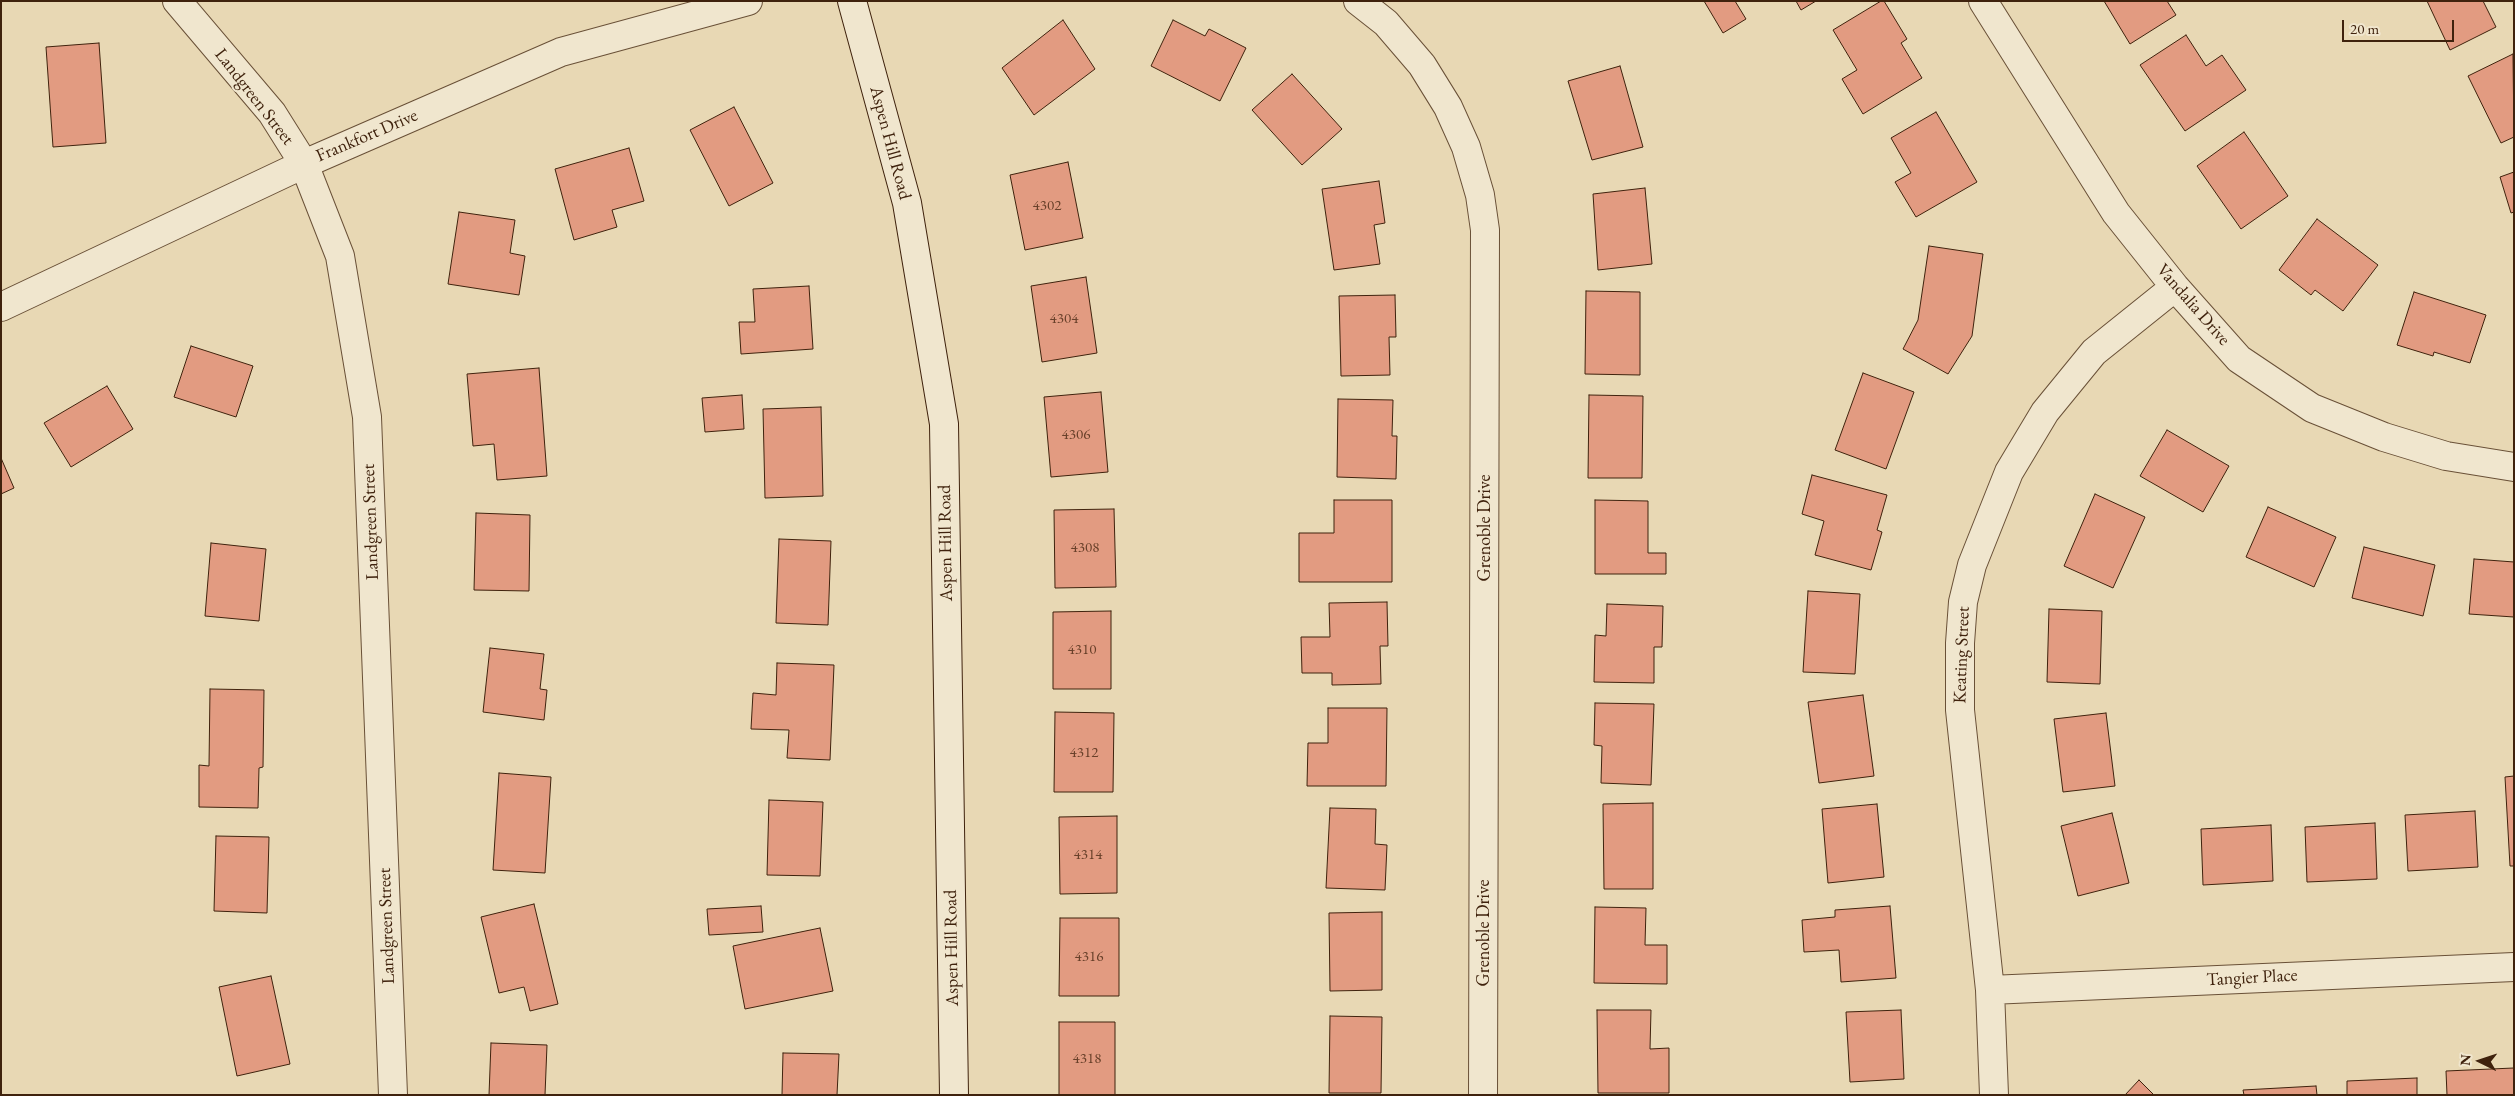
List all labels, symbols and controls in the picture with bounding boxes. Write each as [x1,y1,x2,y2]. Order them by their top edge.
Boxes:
scale bar [2345,10,2458,42]
text: 20 m [2350,19,2379,38]
street label: Landgreen Street [210,44,298,150]
street label: Aspen Hill Road [864,84,916,202]
street label: Frankfort Drive [313,105,421,167]
house number: 4302 [1033,197,1061,215]
street label: Vandalia Drive [2152,260,2234,350]
house number: 4304 [1050,310,1078,328]
house number: 4306 [1062,426,1090,444]
street label: Landgreen Street [358,463,384,581]
street label: Grenoble Drive [1474,475,1496,581]
street label: Aspen Hill Road [934,485,958,601]
house number: 4308 [1071,539,1099,557]
street label: Keating Street [1950,606,1974,704]
house number: 4310 [1068,641,1096,659]
house number: 4312 [1070,744,1098,762]
house number: 4314 [1074,846,1102,864]
street label: Landgreen Street [374,867,400,985]
street label: Grenoble Drive [1473,880,1495,986]
street label: Aspen Hill Road [940,890,964,1006]
house number: 4316 [1075,948,1103,966]
street label: Tangier Place [2206,965,2298,991]
north arrow [2455,1036,2505,1086]
house number: 4318 [1073,1050,1101,1068]
text: N [2456,1054,2474,1066]

